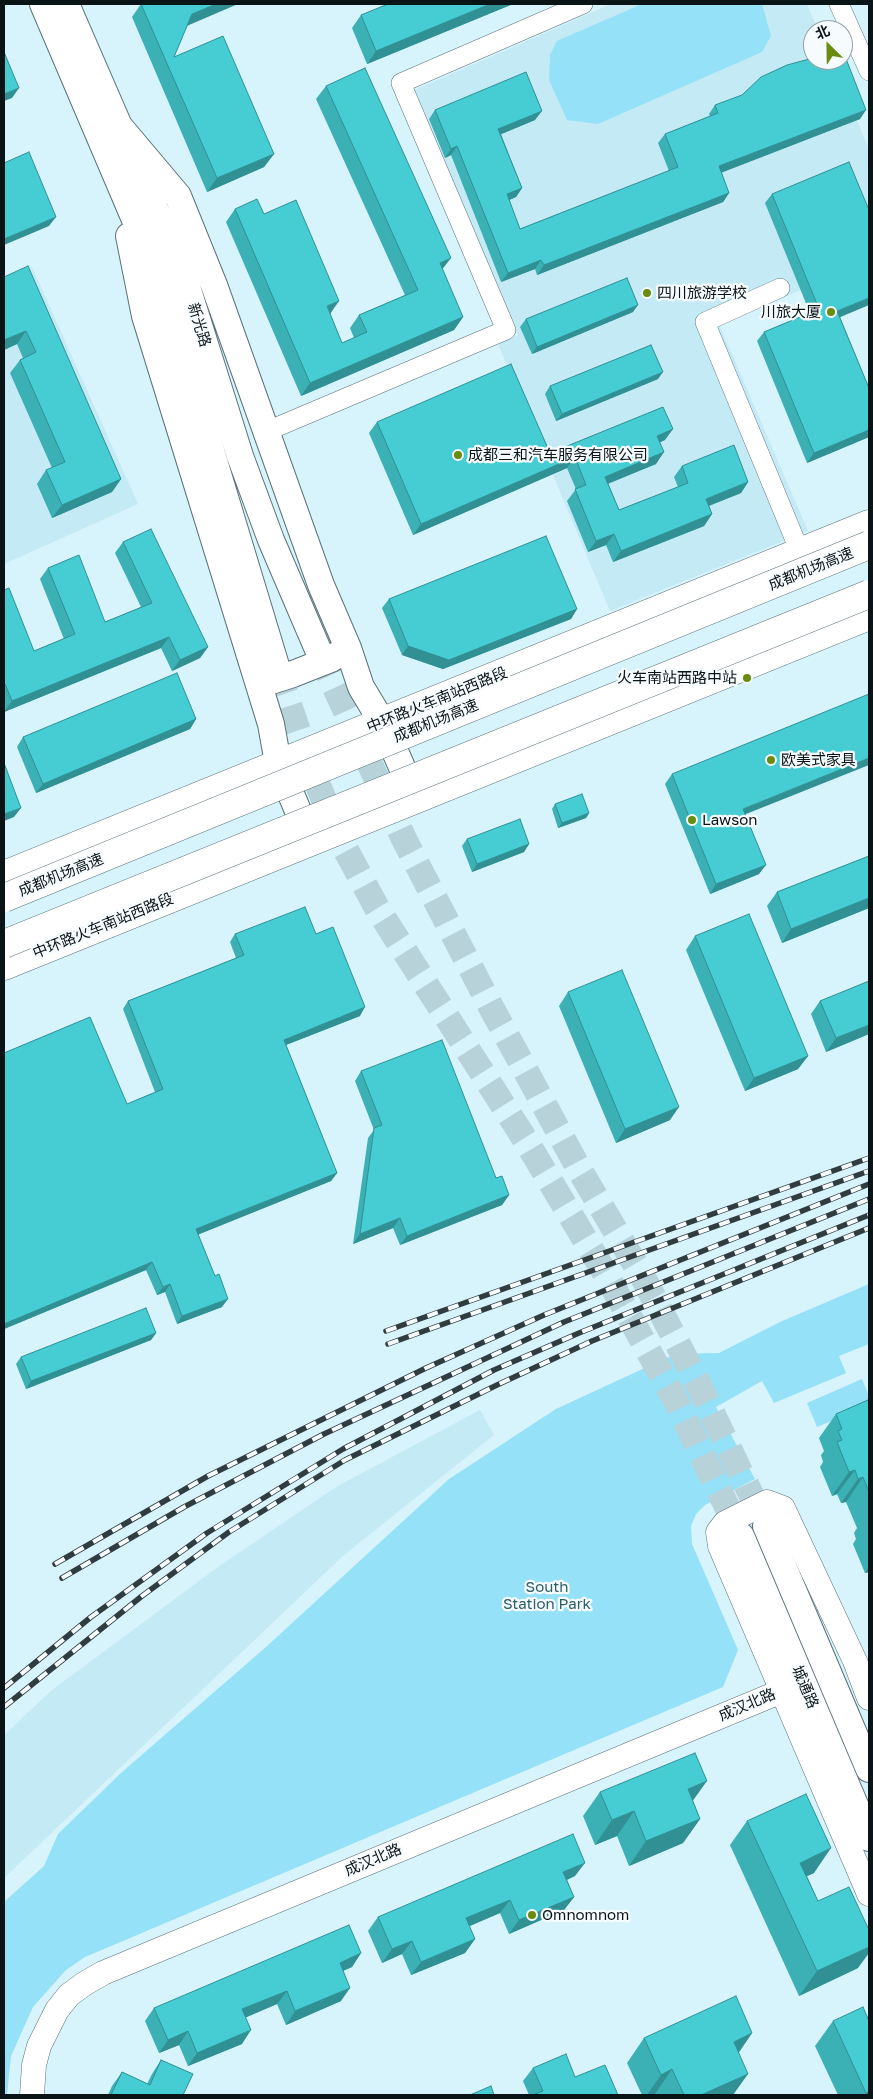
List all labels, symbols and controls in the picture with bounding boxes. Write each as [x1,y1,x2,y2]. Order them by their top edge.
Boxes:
north arrow [803,20,853,70]
text: 北 [813,21,832,42]
place label: 四川旅游学校 [657,284,747,302]
marker: 四川旅游学校 [641,287,653,299]
street label: 新光路 [184,301,214,349]
place label: 川旅大厦 [761,303,821,321]
marker: 川旅大厦 [825,306,837,318]
place label: 成都三和汽车服务有限公司 [468,446,648,464]
marker: 成都三和汽车服务有限公司 [452,449,464,461]
street label: 成都机场高速 [766,544,856,594]
street label: 中环路火车南站西路段 [364,664,510,736]
place label: 火车南站西路中站 [617,669,737,687]
marker: 火车南站西路中站 [741,672,753,684]
street label: 成都机场高速 [391,696,481,746]
place label: 欧美式家具 [781,751,856,769]
marker: 欧美式家具 [765,754,777,766]
place label: Lawson [702,811,757,829]
marker: Lawson [686,814,698,826]
street label: 成都机场高速 [16,850,106,900]
street label: 中环路火车南站西路段 [30,890,176,962]
park label: South Station Park [503,1578,591,1613]
street label: 城通路 [788,1663,822,1711]
street label: 成汉北路 [716,1685,778,1725]
street label: 成汉北路 [342,1840,404,1880]
place label: Omnomnom [542,1906,629,1924]
marker: Omnomnom [526,1909,538,1921]

